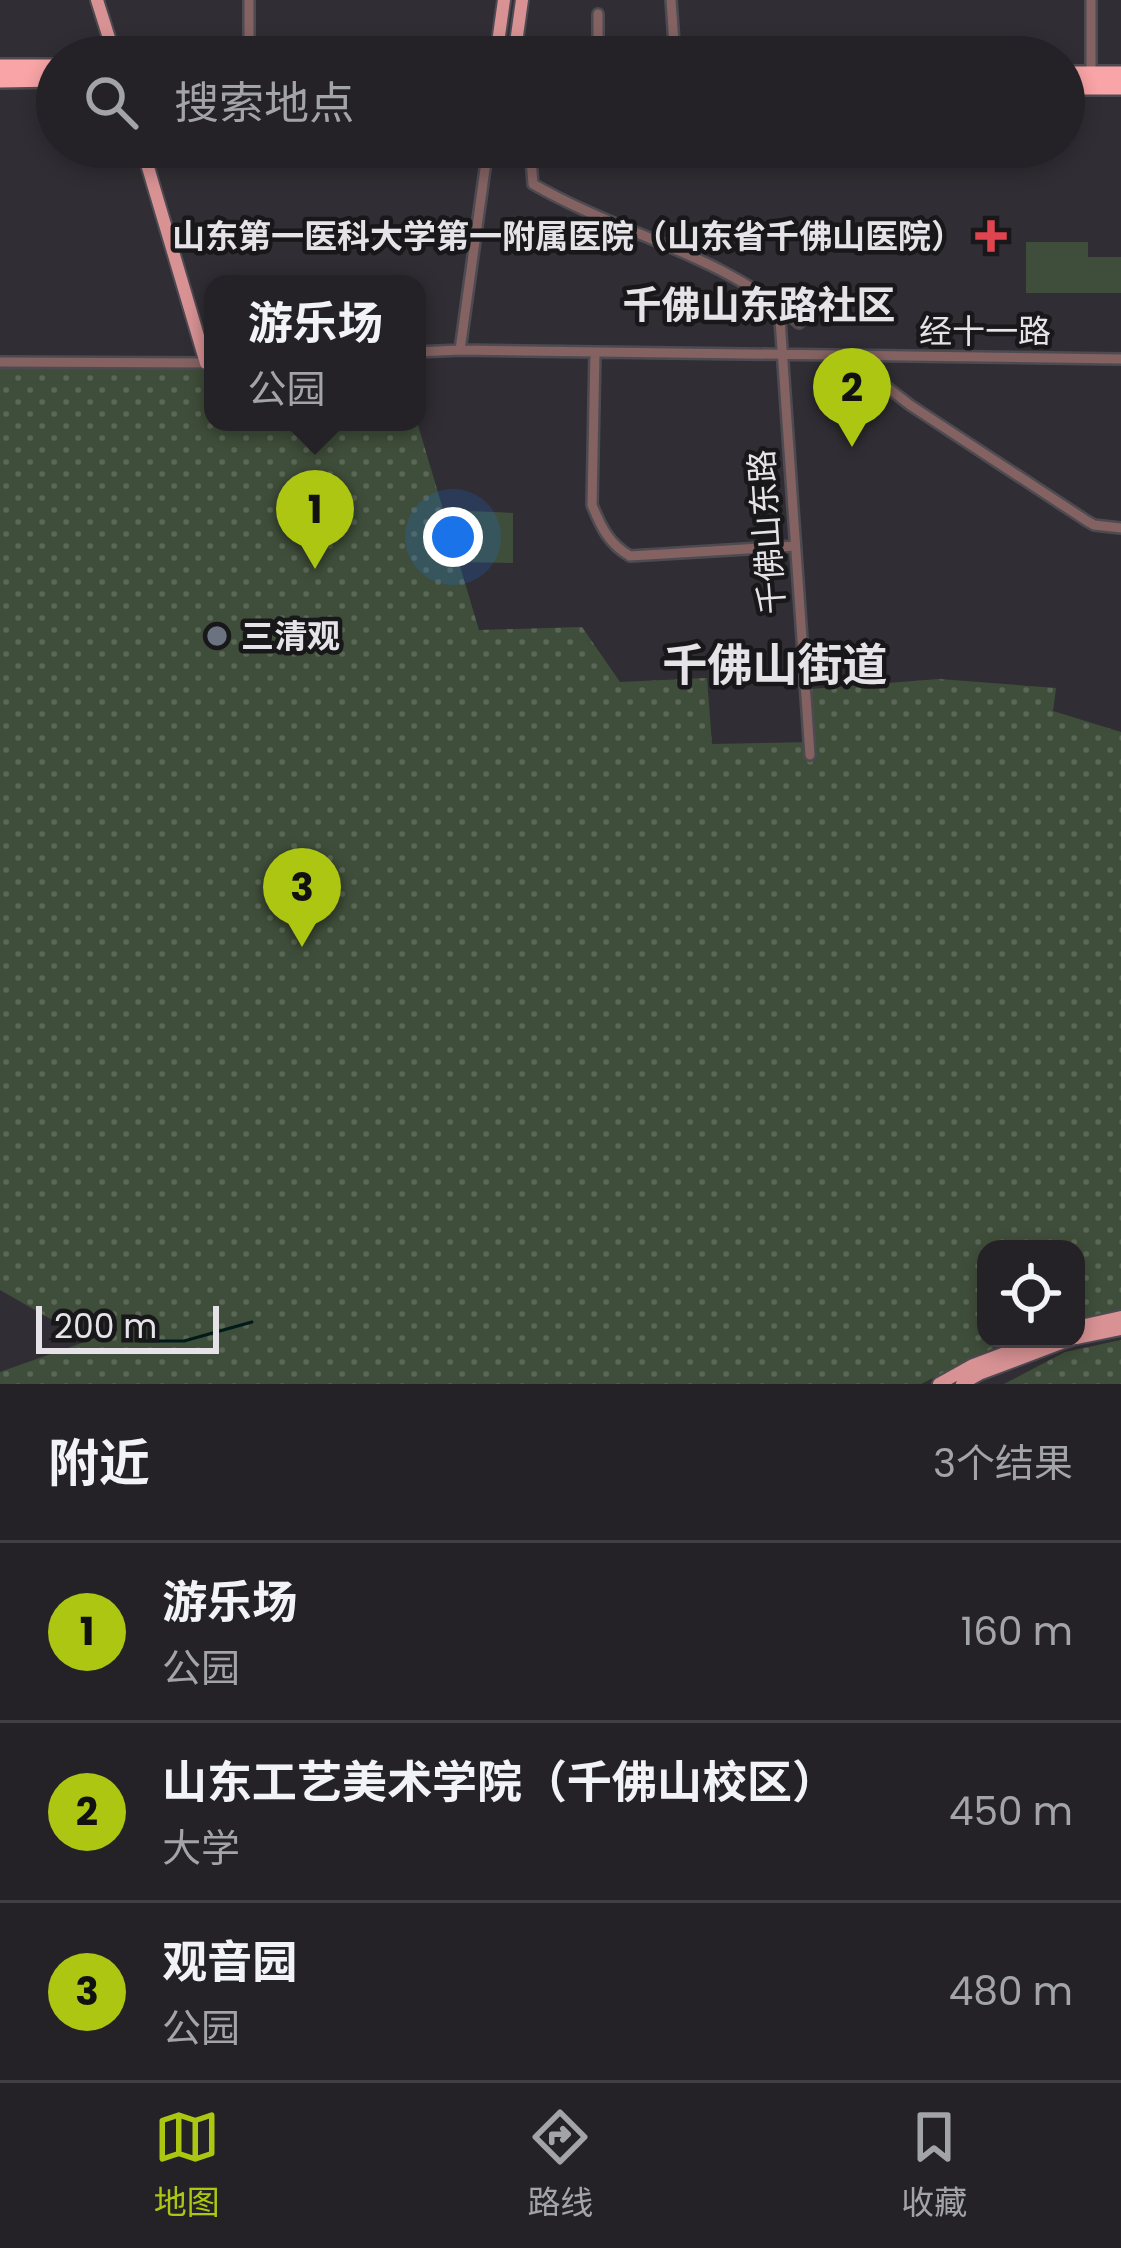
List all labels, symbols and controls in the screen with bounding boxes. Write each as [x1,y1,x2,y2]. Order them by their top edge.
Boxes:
search box [36,36,1085,168]
icon: search [78,69,144,135]
text: 搜索地点 [174,72,354,135]
place label: 山东第一医科大学第一附属医院（山东省千佛山医院） [172,213,964,260]
marker: 山东第一医科大学第一附属医院（山东省千佛山医院） [975,220,1007,252]
popup [204,275,426,431]
district label: 千佛山东路社区 [622,278,896,333]
text: 游乐场 [247,292,383,355]
street label: 经十一路 [919,308,1051,355]
pin: 2 [813,348,891,447]
text: 公园 [247,362,326,417]
street label: 千佛山东路 [738,448,796,616]
pin: 1 [276,470,354,569]
your location [423,507,483,567]
place label: 三清观 [241,613,340,660]
marker: 三清观 [204,623,230,649]
district label: 千佛山街道 [662,634,888,697]
pin: 3 [263,848,341,947]
map controls [977,1240,1085,1348]
button: locate [977,1240,1085,1348]
scale bar [36,1300,219,1353]
text: 200 m [54,1303,157,1350]
text: 附近 [48,1427,150,1499]
text: 3个结果 [933,1436,1073,1491]
text: 游乐场 [162,1571,297,1634]
text: 1 [80,1604,94,1659]
text: 160 m [961,1604,1073,1659]
text: 公园 [162,1641,240,1696]
text: 山东工艺美术学院（千佛山校区） [162,1751,837,1814]
text: 2 [76,1784,98,1839]
text: 450 m [949,1784,1073,1839]
text: 大学 [162,1821,240,1876]
text: 观音园 [162,1931,297,1994]
text: 3 [75,1964,99,2019]
text: 480 m [949,1964,1073,2019]
text: 公园 [162,2001,240,2056]
tab: 地图 [154,2104,220,2228]
tab: 路线 [527,2104,593,2228]
tab: 收藏 [901,2104,967,2228]

